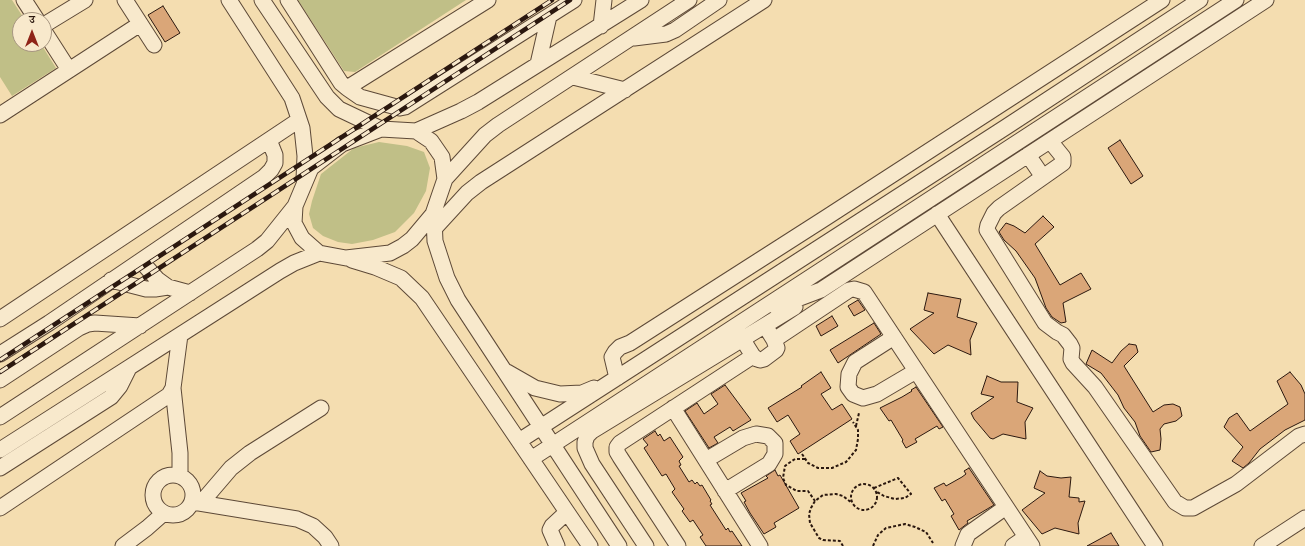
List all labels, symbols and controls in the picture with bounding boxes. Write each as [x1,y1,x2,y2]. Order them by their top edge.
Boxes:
north arrow [12,12,52,52]
text: उ [29,15,35,26]

